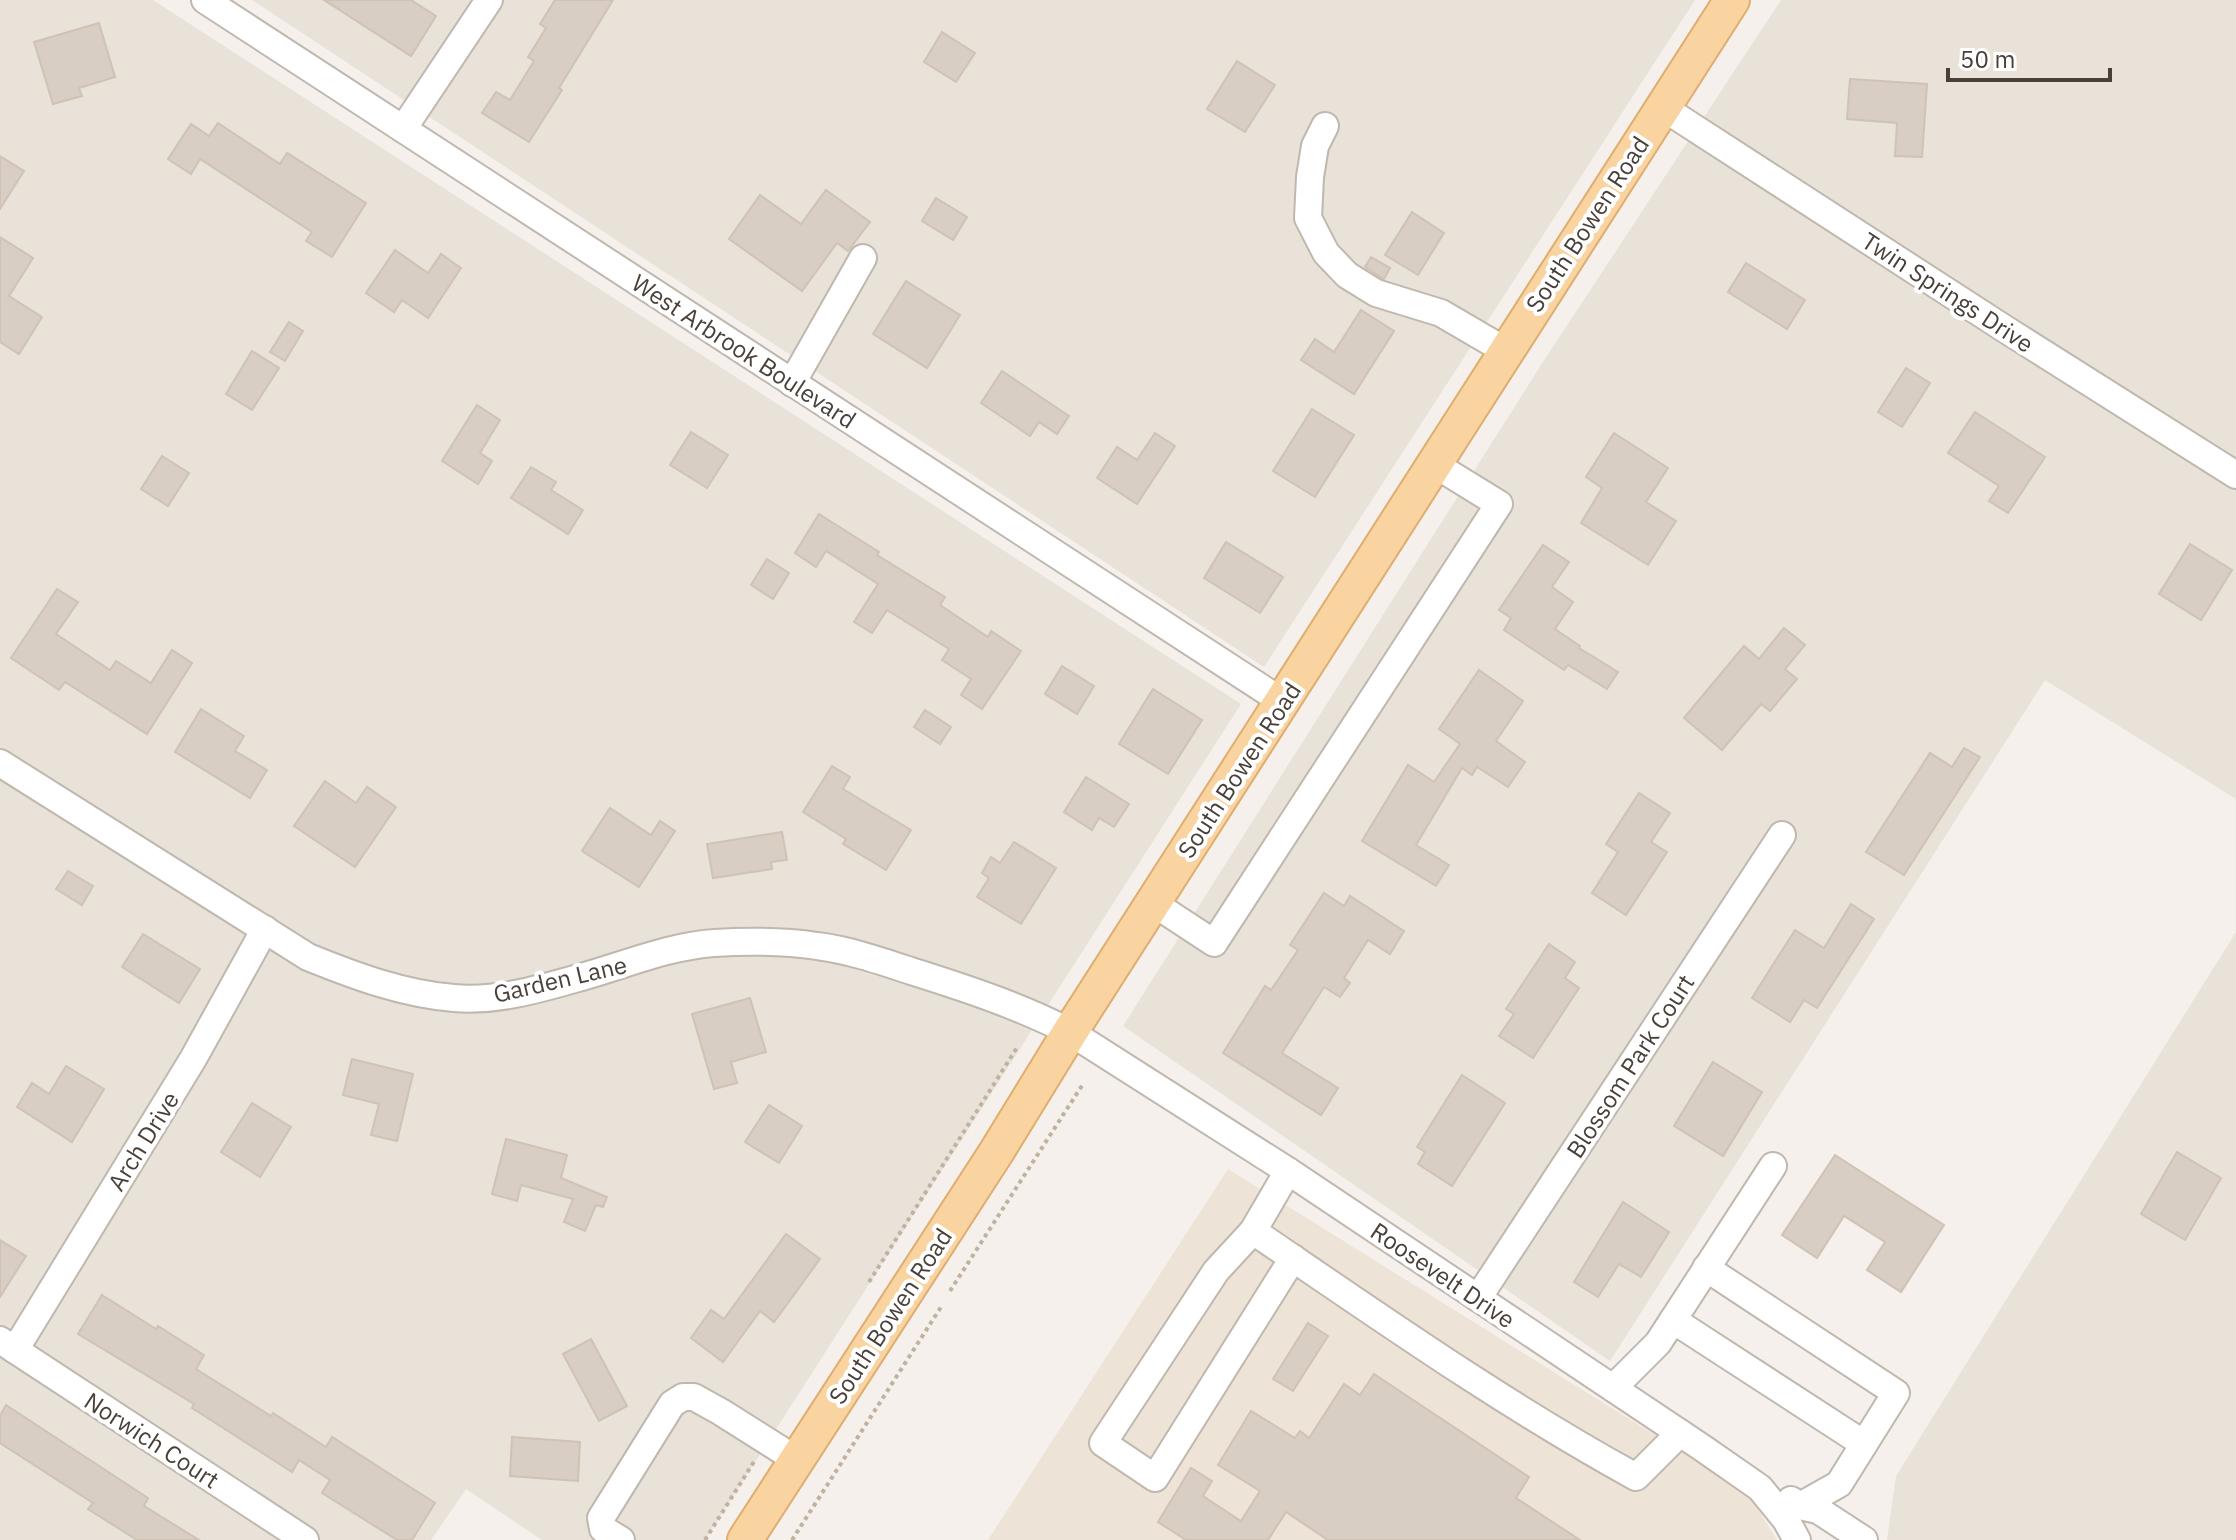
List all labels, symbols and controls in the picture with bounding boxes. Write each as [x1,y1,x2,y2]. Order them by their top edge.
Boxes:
scale bar [1948,32,2110,82]
text: 50 m [1960,43,2015,75]
street label: South Bowen Road [1518,130,1656,318]
street label: Twin Springs Drive [1856,225,2040,359]
street label: West Arbrook Boulevard [626,266,862,436]
street label: South Bowen Road [1170,676,1308,864]
street label: Garden Lane [490,948,630,1010]
street label: Blossom Park Court [1559,968,1701,1164]
street label: Arch Drive [100,1085,186,1197]
street label: Roosevelt Drive [1365,1215,1521,1335]
street label: South Bowen Road [821,1222,959,1410]
street label: Norwich Court [79,1385,225,1495]

